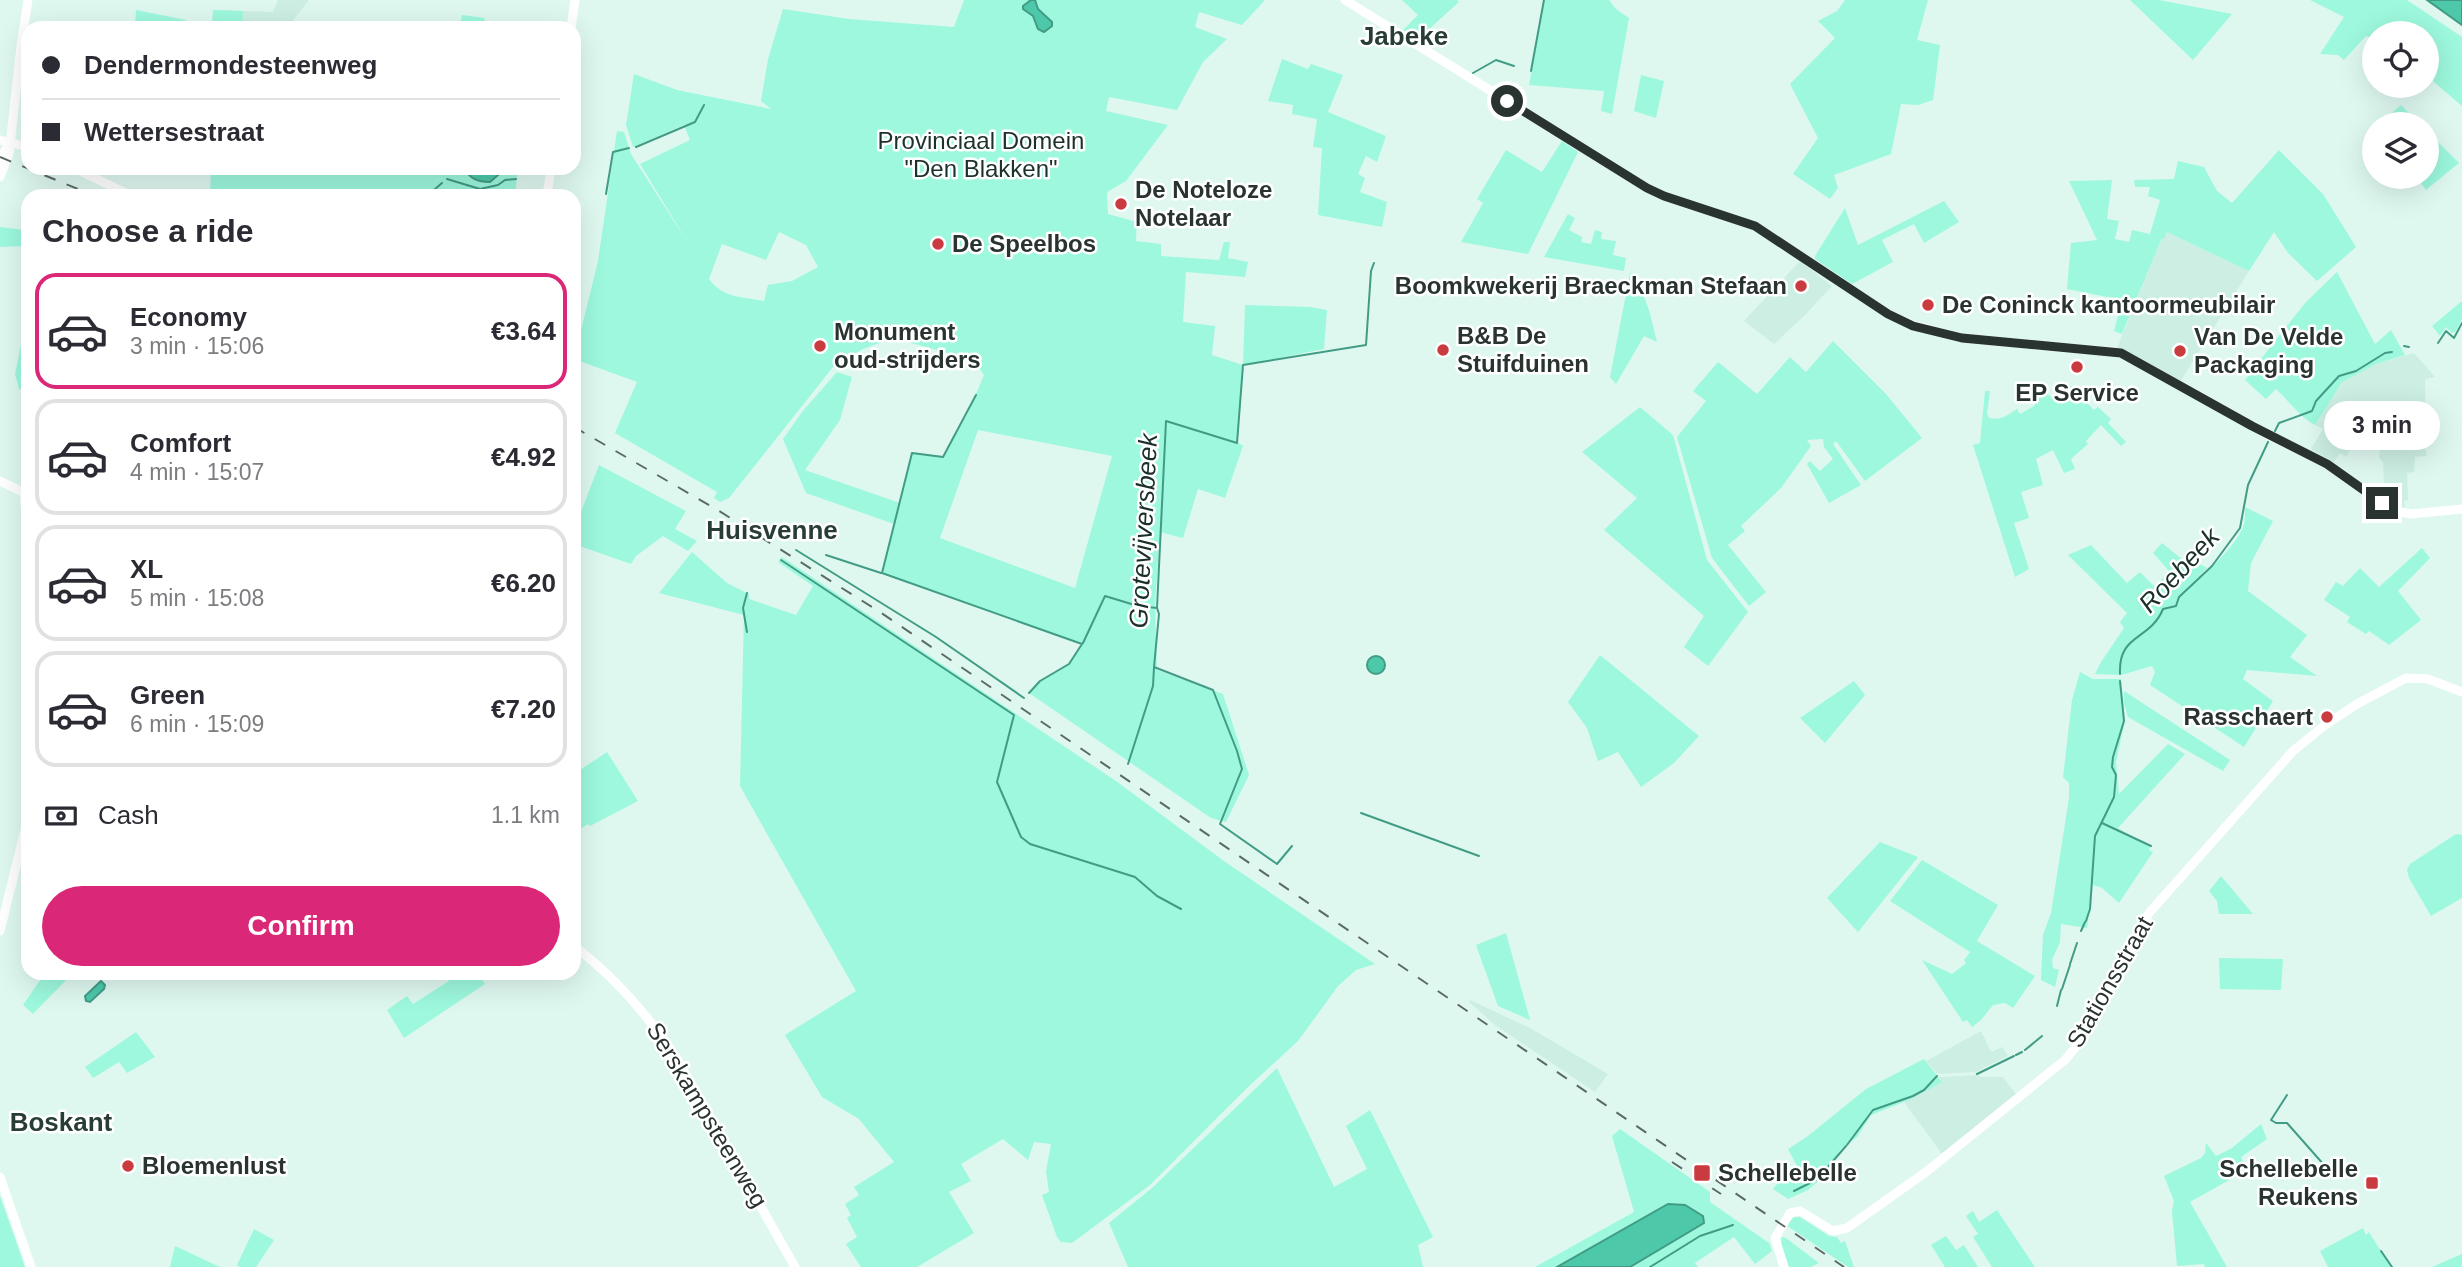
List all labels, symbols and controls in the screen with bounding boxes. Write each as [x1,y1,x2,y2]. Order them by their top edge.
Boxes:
district label: Jabeke [1360,21,1448,51]
map controls [2362,21,2439,189]
button: locate [2362,21,2439,98]
text: Dendermondesteenweg [84,50,377,80]
route start [1491,85,1523,117]
button: layers [2362,112,2439,189]
text: Wettersestraat [84,117,264,147]
park label: Provinciaal Domein "Den Blakken" [878,127,1084,182]
place label: De Noteloze Notelaar [1135,176,1272,231]
marker: De Noteloze Notelaar [1113,196,1129,212]
text: Choose a ride [42,213,254,249]
place label: De Speelbos [952,230,1096,257]
marker: De Speelbos [930,236,946,252]
place label: Boomkwekerij Braeckman Stefaan [1395,272,1787,299]
marker: Boomkwekerij Braeckman Stefaan [1793,278,1809,294]
place label: De Coninck kantoormeubilair [1942,291,2275,318]
marker: De Coninck kantoormeubilair [1920,297,1936,313]
icon: car [46,300,109,363]
text: Economy [130,302,247,332]
text: €3.64 [491,316,556,346]
place label: Monument oud-strijders [834,318,981,373]
place label: B&B De Stuifduinen [1457,322,1589,377]
place label: Van De Velde Packaging [2194,323,2343,378]
text: 3 min · 15:06 [130,333,264,359]
marker: Monument oud-strijders [812,338,828,354]
marker: B&B De Stuifduinen [1435,342,1451,358]
marker: Van De Velde Packaging [2172,343,2188,359]
marker: EP Service [2069,359,2085,375]
place label: EP Service [2015,379,2139,406]
callout: 3 min [2324,402,2440,450]
text: 3 min [2352,412,2412,438]
icon: car [46,426,109,489]
text: Comfort [130,428,231,458]
water label: Grotevijversbeek [1123,431,1163,629]
text: €4.92 [491,442,556,472]
text: 4 min · 15:07 [130,459,264,485]
route end [2366,487,2398,519]
district label: Huisvenne [706,515,838,545]
water label: Roebeek [2133,520,2227,618]
icon: car [46,552,109,615]
text: XL [130,554,163,584]
text: €6.20 [491,568,556,598]
text: 5 min · 15:08 [130,585,264,611]
icon: car [46,678,109,741]
text: Green [130,680,205,710]
text: €7.20 [491,694,556,724]
place label: Rasschaert [2184,703,2313,730]
marker: Rasschaert [2319,709,2335,725]
text: 6 min · 15:09 [130,711,264,737]
icon: cash [42,797,80,835]
text: Cash [98,800,159,830]
text: 1.1 km [491,802,560,828]
button: Confirm [42,886,560,966]
street label: Stationsstraat [2061,911,2158,1052]
street label: Serskampsteenweg [642,1017,773,1212]
district label: Boskant [10,1107,113,1137]
place label: Bloemenlust [142,1152,286,1179]
place label: Schellebelle Reukens [2219,1155,2358,1210]
marker: Bloemenlust [120,1158,136,1174]
place label: Schellebelle [1718,1159,1857,1186]
marker: Schellebelle [1692,1163,1712,1183]
marker: Schellebelle Reukens [2364,1175,2380,1191]

